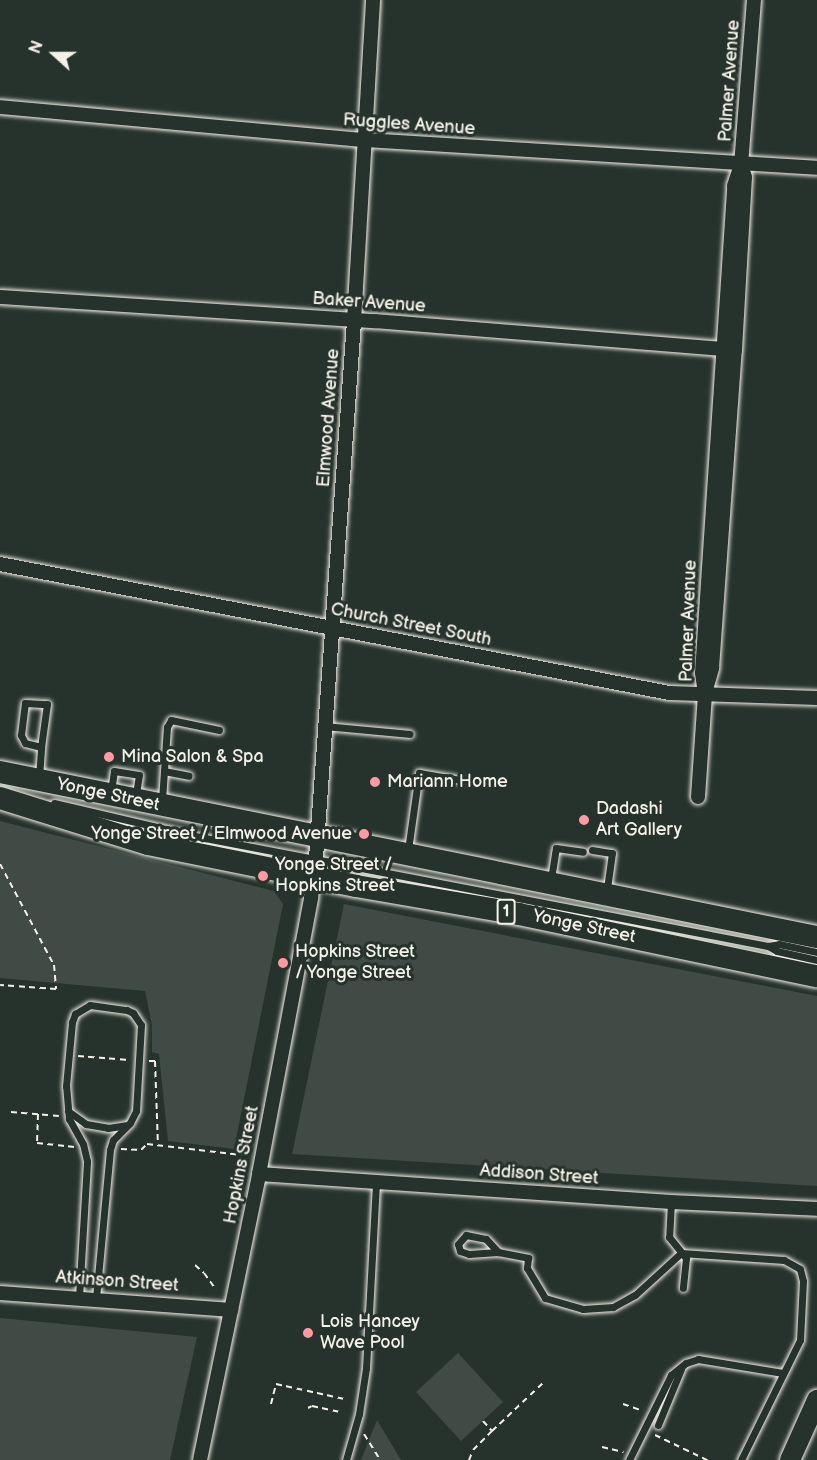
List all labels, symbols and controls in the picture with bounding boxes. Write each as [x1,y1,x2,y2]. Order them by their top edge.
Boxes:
street label: Palmer Avenue [715,19,745,143]
north arrow [24,24,84,84]
text: N [26,38,48,56]
street label: Ruggles Avenue [342,110,476,140]
street label: Baker Avenue [312,288,426,318]
street label: Elmwood Avenue [313,348,345,488]
street label: Palmer Avenue [676,560,702,682]
street label: Church Street South [328,599,494,651]
place label: Mina Salon & Spa [121,746,264,768]
marker: Mina Salon & Spa [102,750,116,764]
place label: Mariann Home [387,771,508,793]
street label: Yonge Street [55,774,161,816]
marker: Mariann Home [368,775,382,789]
place label: Dadashi Art Gallery [596,799,682,842]
marker: Dadashi Art Gallery [577,813,591,827]
place label: Yonge Street / Elmwood Avenue [91,823,352,845]
marker: Yonge Street / Elmwood Avenue [357,827,371,841]
place label: Yonge Street / Hopkins Street [275,855,395,898]
marker: Yonge Street / Hopkins Street [256,869,270,883]
road number: 1 [496,899,516,925]
street label: Yonge Street [531,906,637,948]
place label: Hopkins Street / Yonge Street [295,942,415,984]
marker: Hopkins Street / Yonge Street [276,956,290,970]
street label: Hopkins Street [220,1104,264,1226]
street label: Addison Street [479,1160,599,1190]
street label: Atkinson Street [55,1267,179,1297]
place label: Lois Hancey Wave Pool [320,1312,420,1354]
marker: Lois Hancey Wave Pool [301,1326,315,1340]

